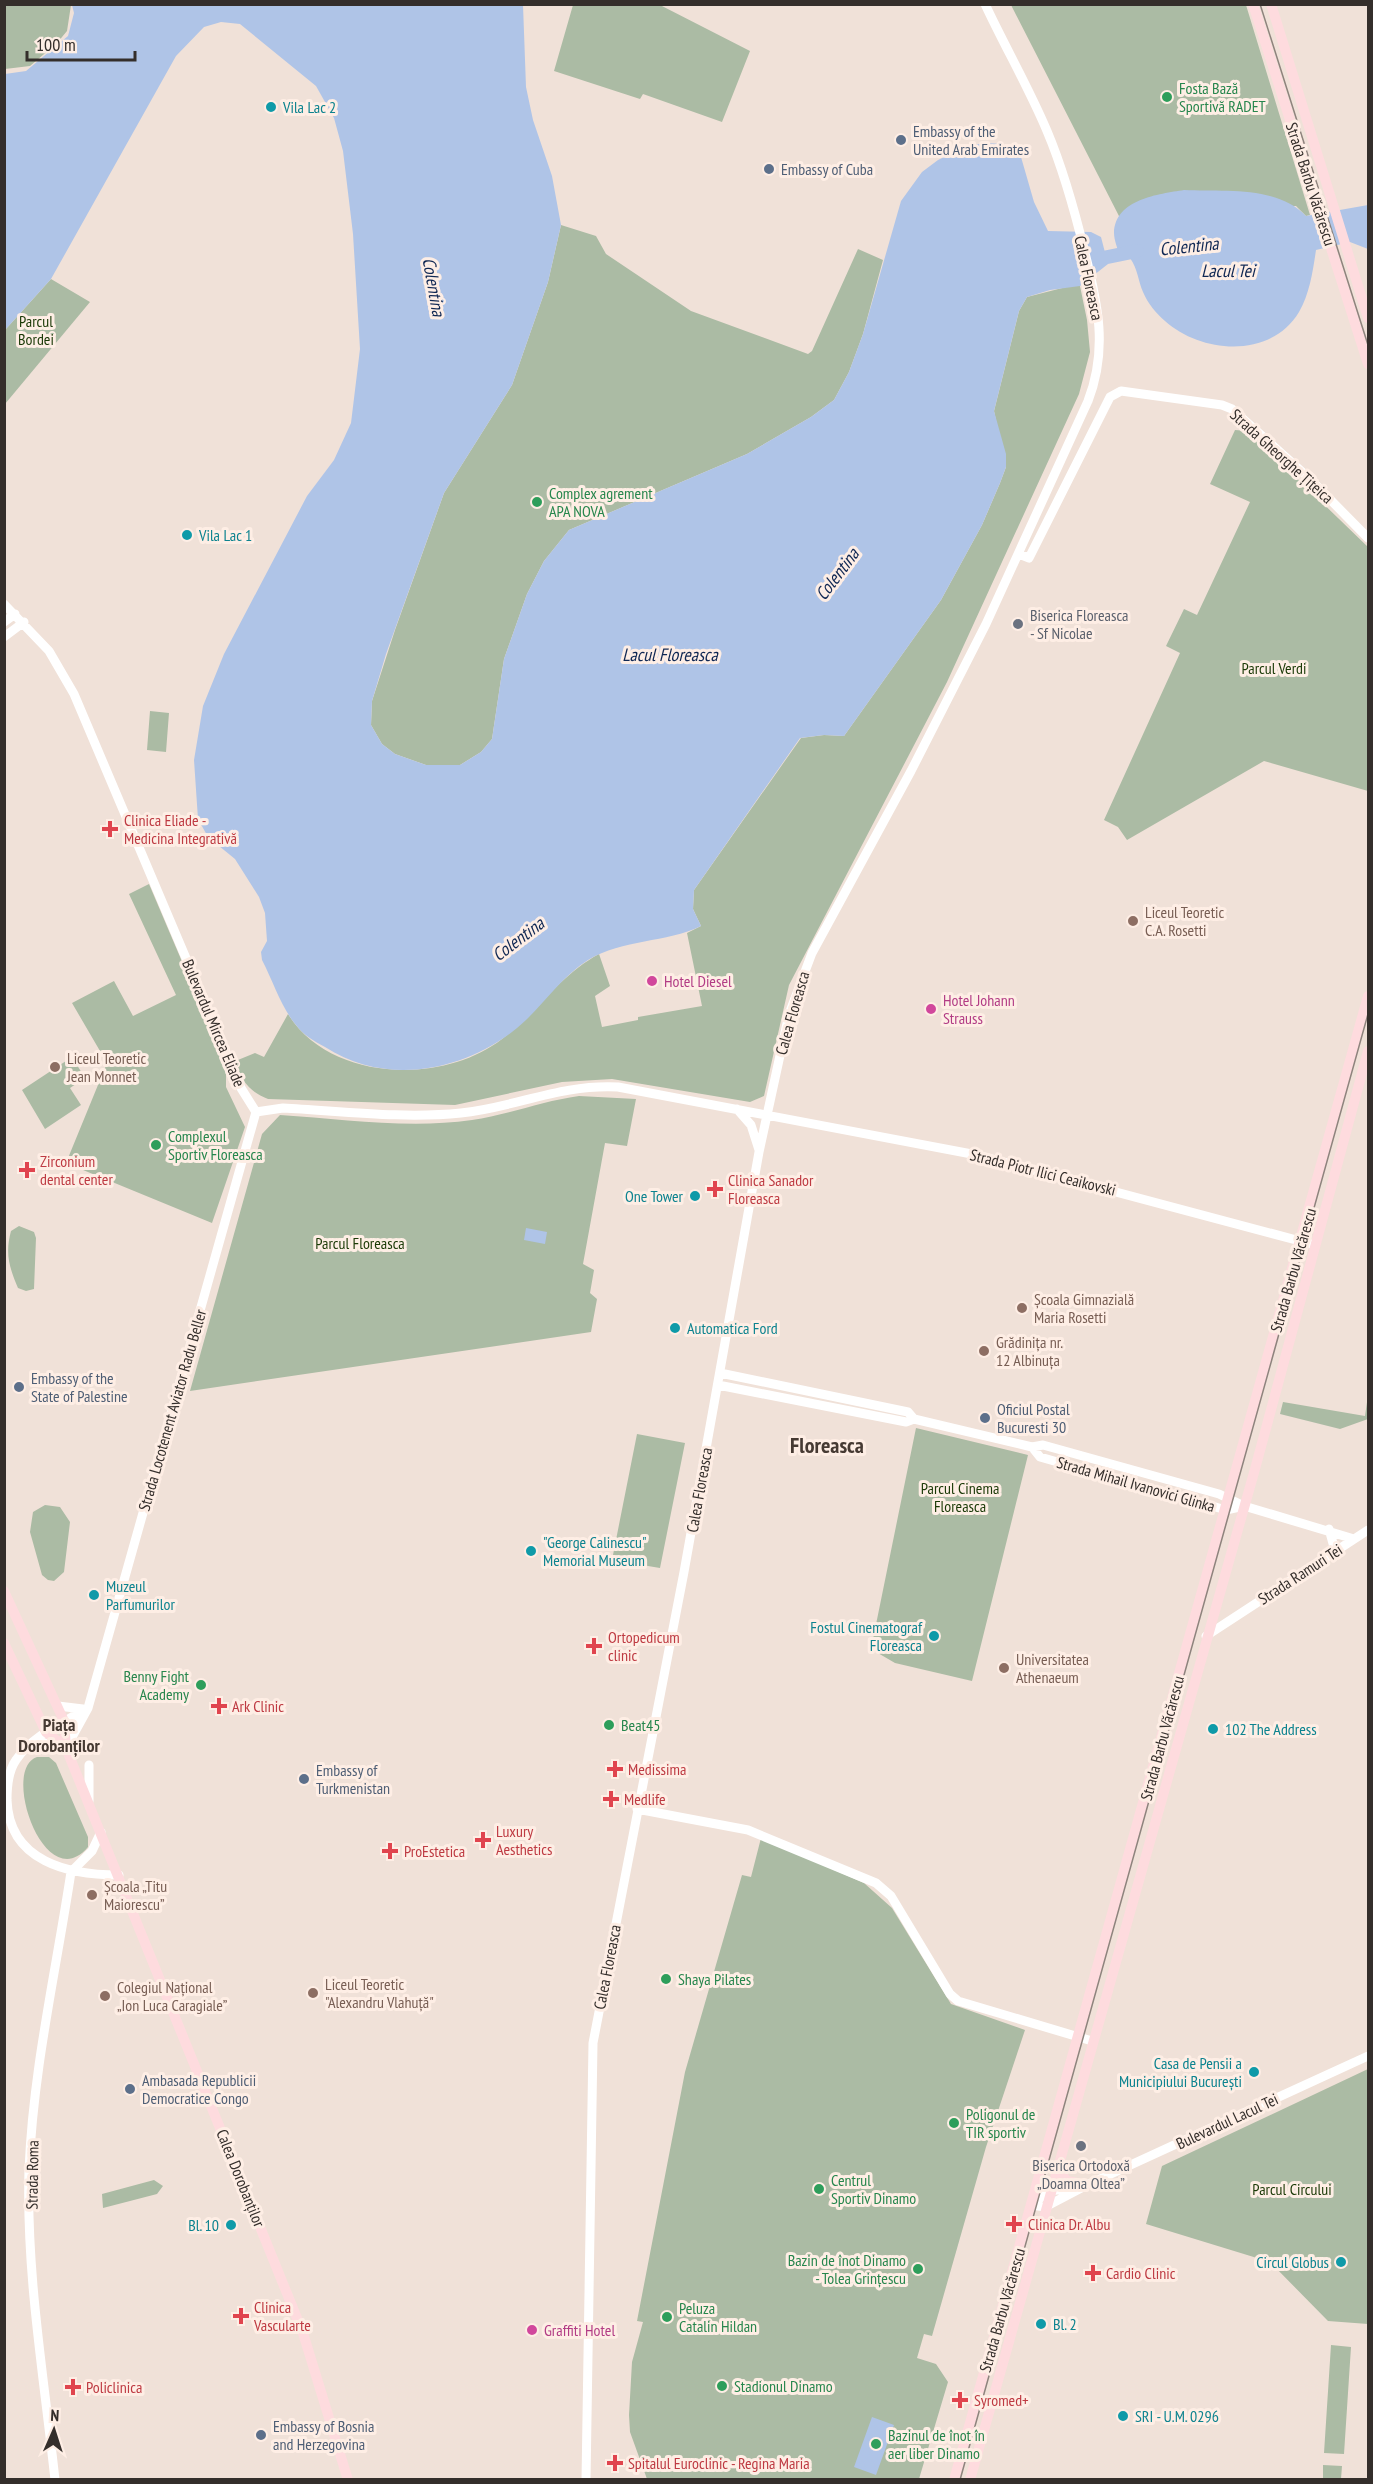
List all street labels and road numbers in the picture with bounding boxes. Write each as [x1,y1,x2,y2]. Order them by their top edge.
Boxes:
street label: Strada Barbu Văcărescu [1282,120,1340,248]
street label: Calea Floreasca [1070,234,1108,322]
street label: Strada Gheorghe Țițeica [1226,404,1338,508]
street label: Bulevardul Mircea Eliade [178,956,250,1090]
street label: Calea Floreasca [771,969,813,1057]
street label: Strada Piotr Ilici Ceaikovski [968,1144,1118,1200]
street label: Strada Barbu Văcărescu [1266,1206,1320,1334]
street label: Strada Locotenent Aviator Radu Beller [134,1306,211,1513]
street label: Calea Floreasca [682,1446,716,1534]
street label: Strada Mihail Ivanovici Glinka [1055,1452,1217,1516]
street label: Strada Ramuri Tei [1254,1539,1346,1609]
street label: Strada Barbu Văcărescu [1136,1673,1188,1803]
street label: Calea Floreasca [589,1923,625,2011]
street label: Bulevardul Lacul Tei [1173,2089,1281,2153]
street label: Calea Dorobanților [212,2126,270,2230]
street label: Strada Roma [21,2140,43,2210]
street label: Strada Barbu Văcărescu [975,2246,1029,2374]

